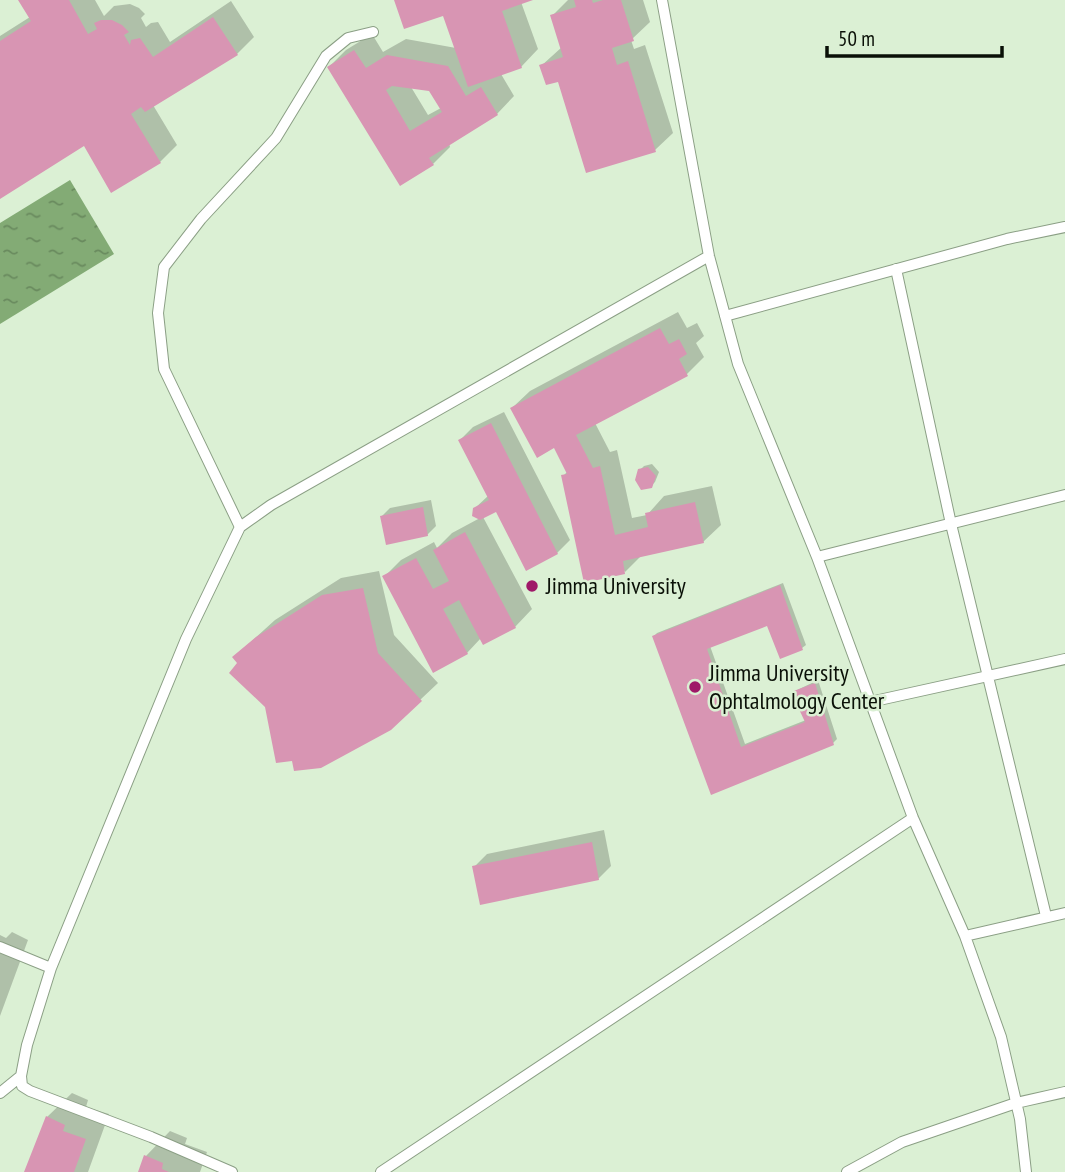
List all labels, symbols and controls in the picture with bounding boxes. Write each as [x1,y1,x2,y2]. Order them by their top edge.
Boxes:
scale bar [827,14,1002,58]
text: 50 m [838,25,875,52]
place label: Jimma University [545,570,686,601]
marker: Jimma University [524,578,540,594]
place label: Jimma University Ophtalmology Center [708,657,885,716]
marker: Jimma University Ophtalmology Center [687,679,703,695]

